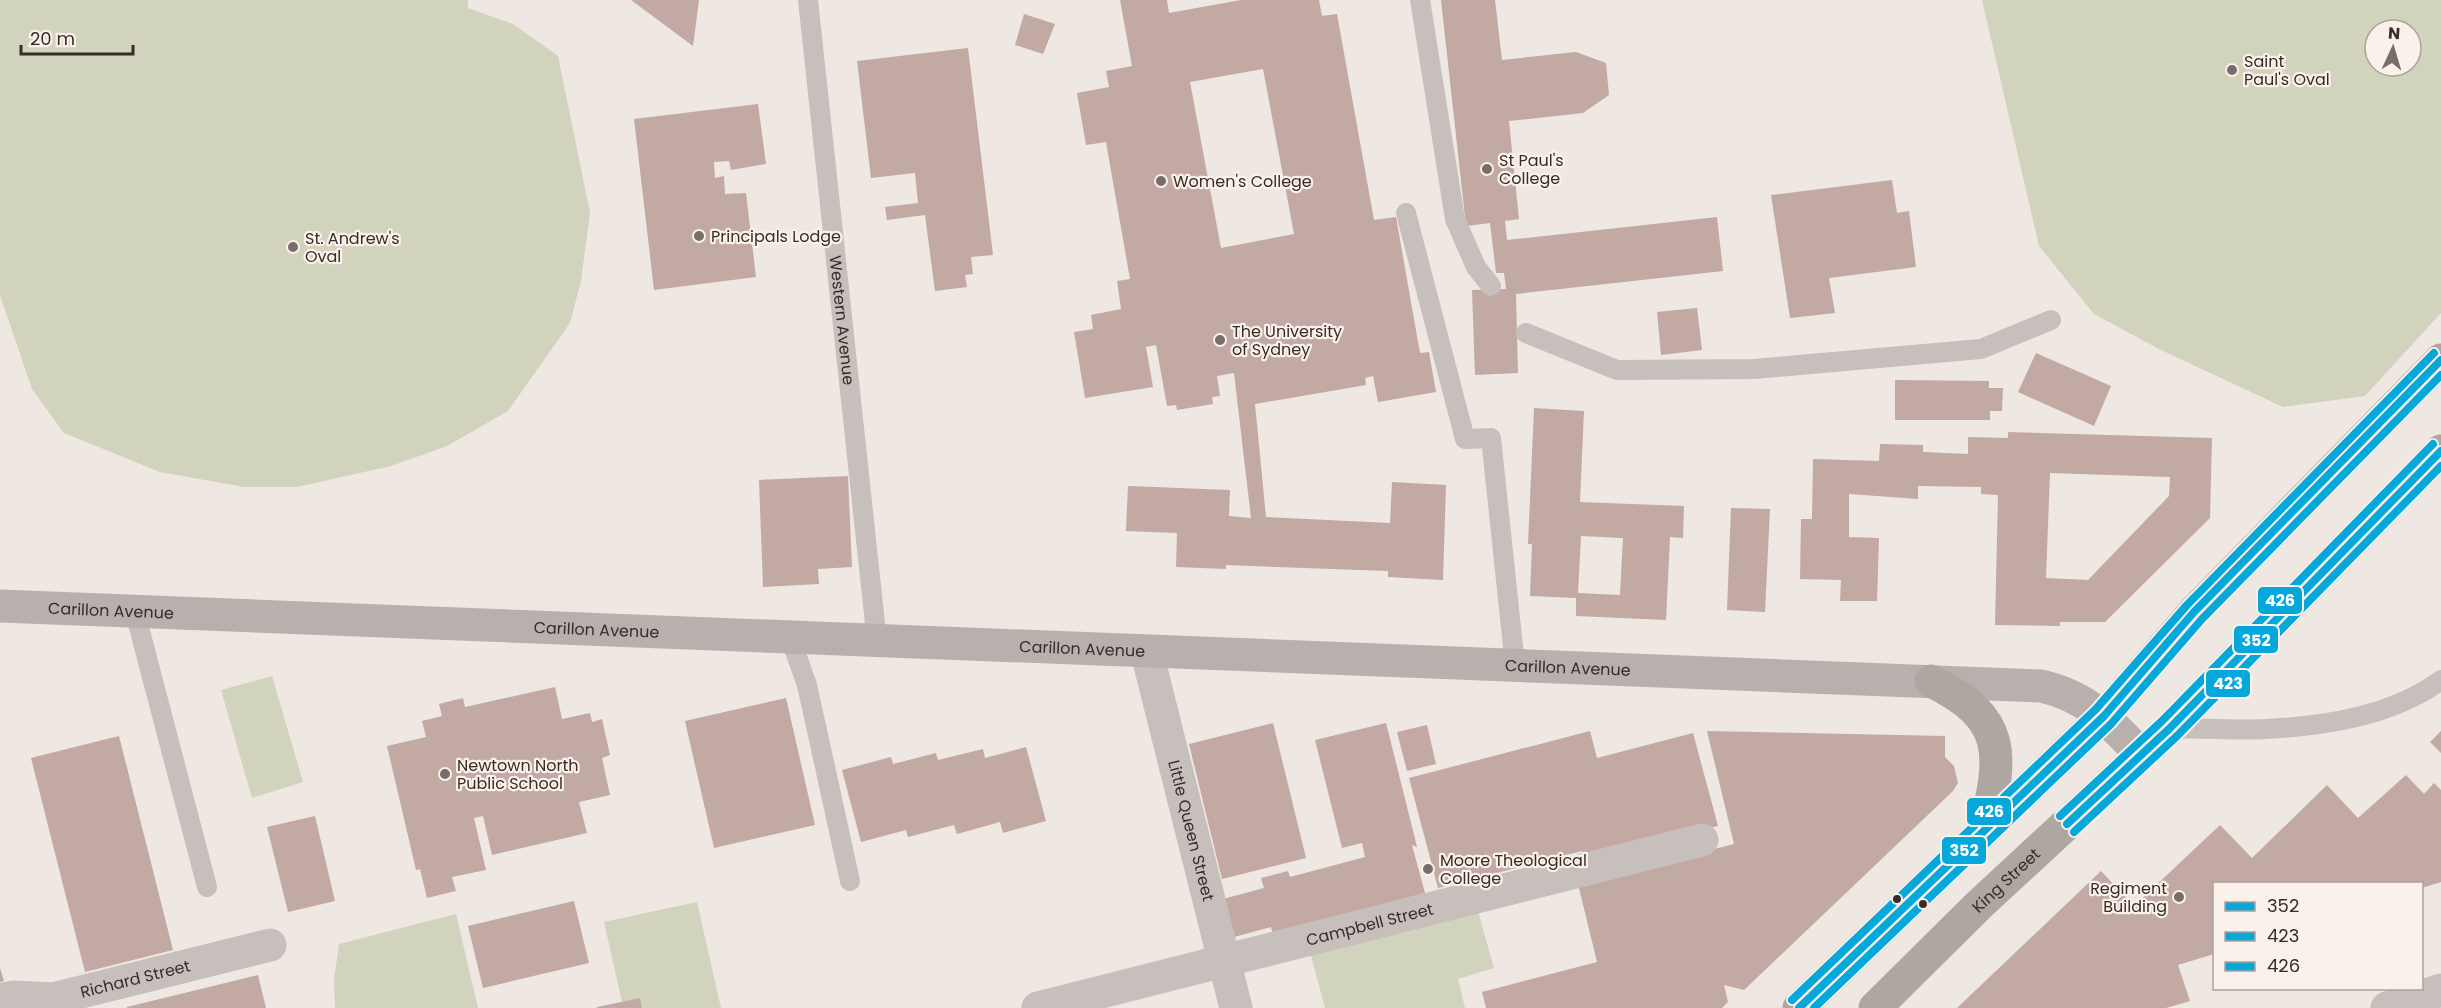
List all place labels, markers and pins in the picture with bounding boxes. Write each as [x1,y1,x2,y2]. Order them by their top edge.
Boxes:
place label: Saint Paul's Oval [2244,50,2330,91]
marker: Saint Paul's Oval [2225,63,2239,77]
place label: St Paul's College [1499,149,1564,190]
marker: St Paul's College [1480,162,1494,176]
place label: Women's College [1173,170,1312,193]
marker: Women's College [1154,174,1168,188]
place label: Principals Lodge [711,225,841,248]
place label: St. Andrew's Oval [305,227,400,268]
marker: Principals Lodge [692,229,706,243]
marker: St. Andrew's Oval [286,240,300,254]
place label: The University of Sydney [1232,320,1342,361]
marker: The University of Sydney [1213,333,1227,347]
place label: Newtown North Public School [457,754,579,795]
marker: Newtown North Public School [438,767,452,781]
place label: Moore Theological College [1440,849,1587,890]
marker: Moore Theological College [1421,862,1435,876]
place label: Regiment Building [2090,877,2167,918]
marker: Regiment Building [2172,890,2186,904]
unlabelled marker [1891,893,1903,905]
unlabelled marker [1917,898,1929,910]

